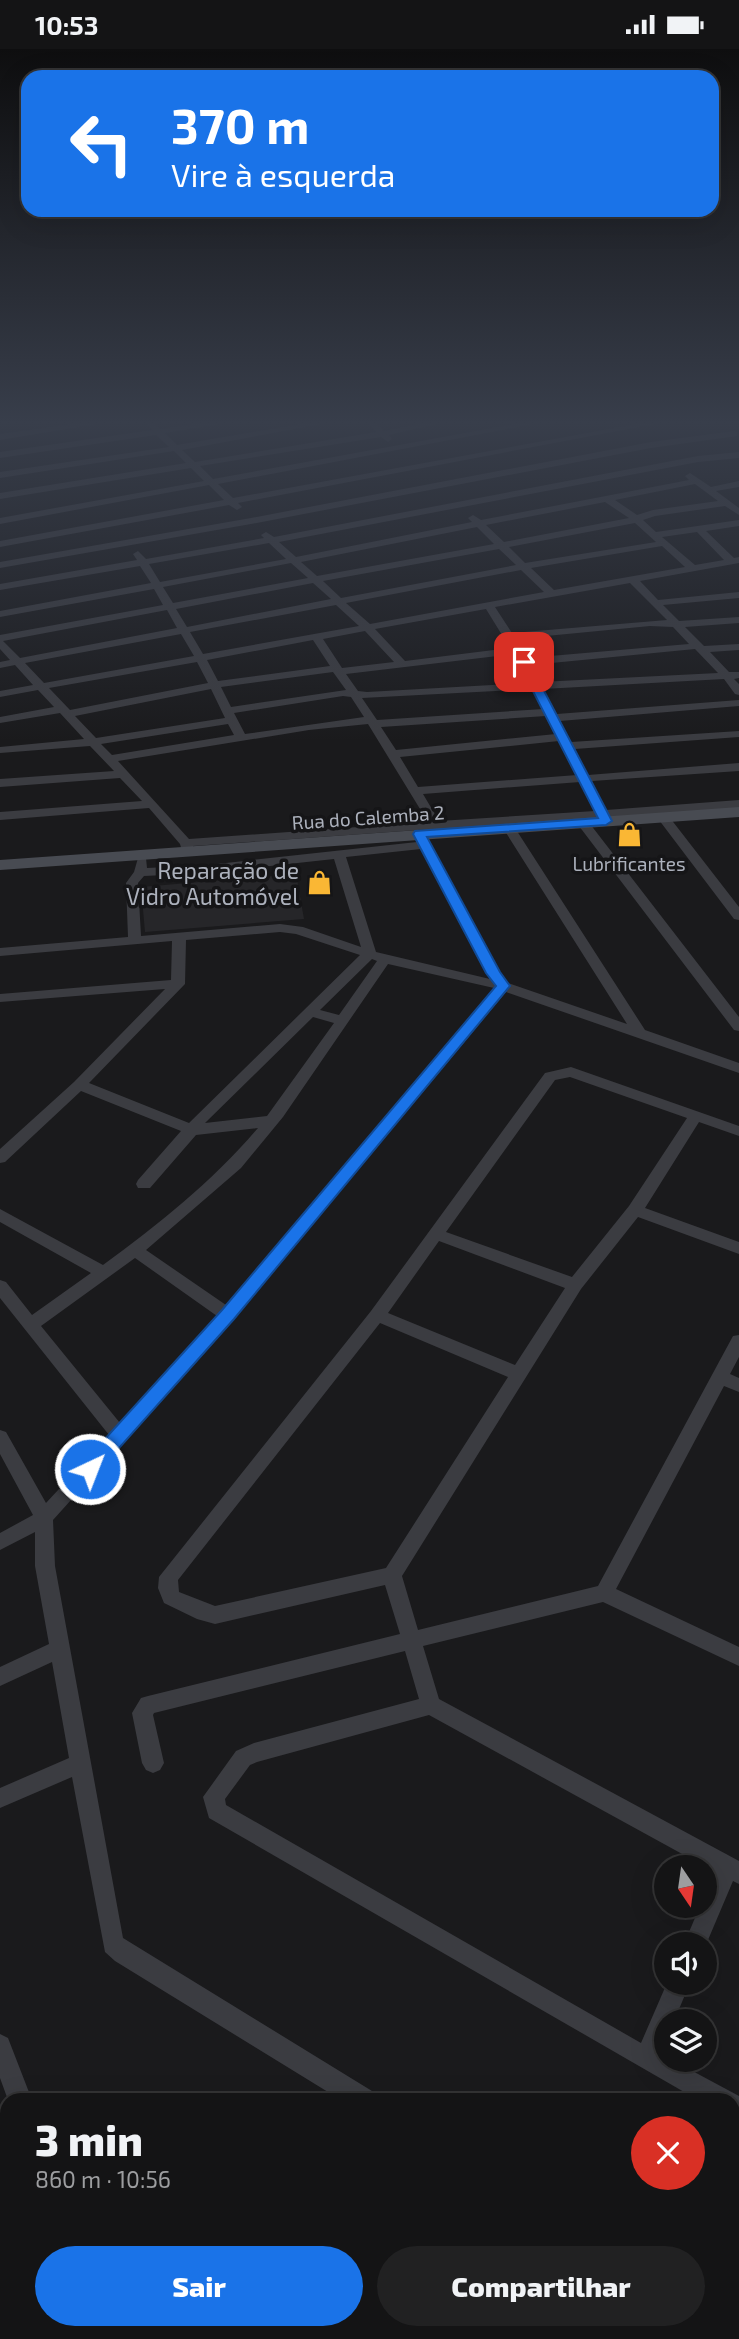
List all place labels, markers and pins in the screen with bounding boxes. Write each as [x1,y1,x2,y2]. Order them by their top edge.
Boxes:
pin [494,632,554,692]
shop icon: Lubrificantes [615,821,643,849]
place label: Lubrificantes [572,852,686,875]
place label: Reparação de Vidro Automóvel [126,856,299,910]
shop icon: Reparação de Vidro Automóvel [305,869,333,897]

